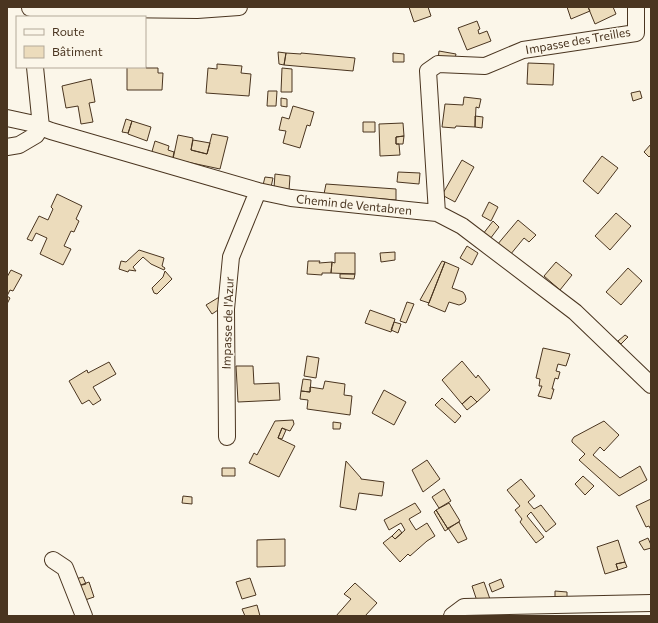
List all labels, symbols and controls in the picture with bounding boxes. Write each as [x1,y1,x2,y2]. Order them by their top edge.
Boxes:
legend [16,16,146,68]
text: Route [52,24,85,38]
street label: Impasse des Treilles [524,24,631,56]
text: Bâtiment [52,44,103,58]
street label: Chemin de Ventabren [295,191,413,217]
street label: Impasse de l'Azur [218,276,236,370]

